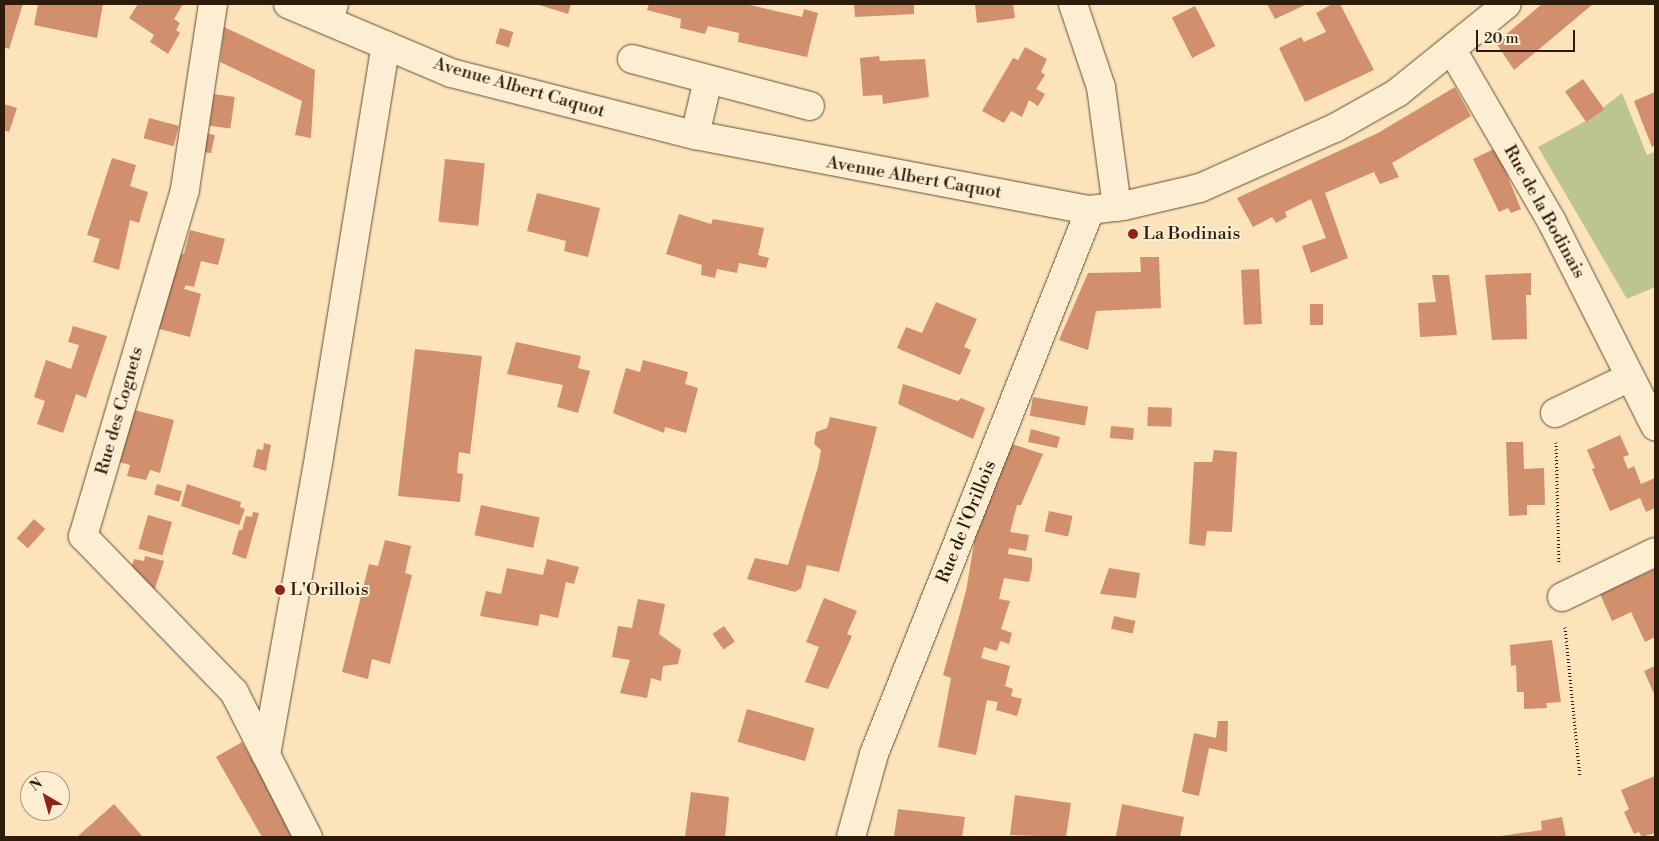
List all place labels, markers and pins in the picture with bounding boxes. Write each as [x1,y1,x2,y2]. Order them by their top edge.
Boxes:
place label: La Bodinais [1143,223,1240,245]
marker: La Bodinais [1127,228,1139,240]
place label: L'Orillois [290,579,369,601]
marker: L'Orillois [274,584,286,596]

